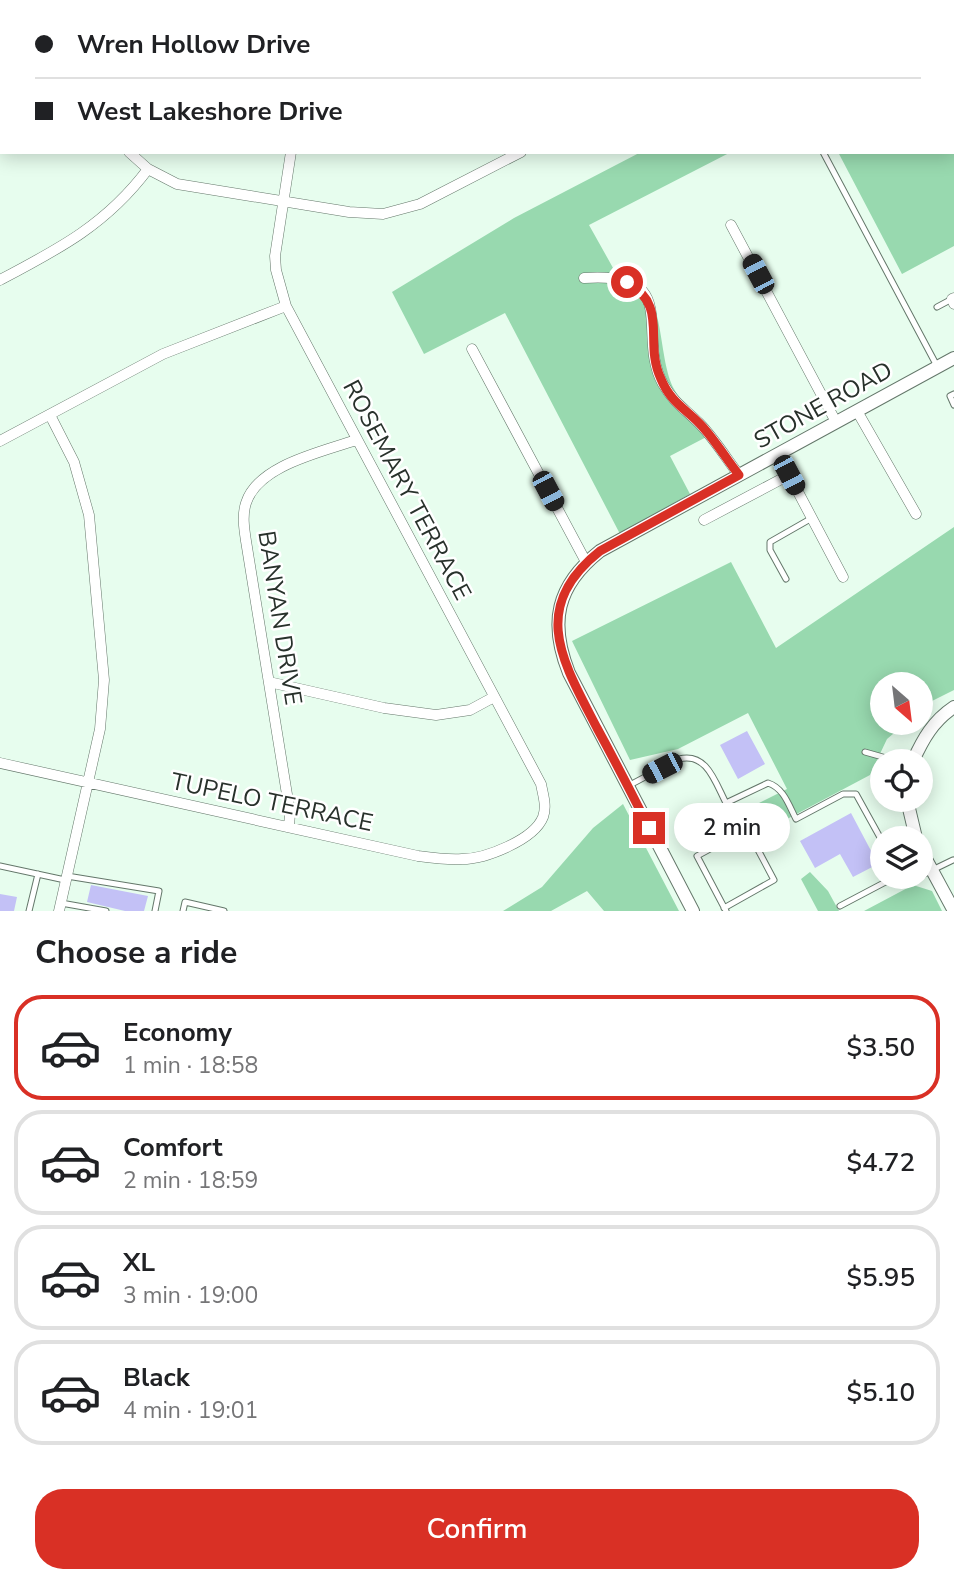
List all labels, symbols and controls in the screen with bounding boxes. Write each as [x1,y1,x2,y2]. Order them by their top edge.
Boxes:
text: Wren Hollow Drive [77,27,310,62]
text: West Lakeshore Drive [77,94,343,129]
car [739,251,778,297]
route start [611,266,643,298]
street label: STONE ROAD [748,354,898,456]
street label: ROSEMARY TERRACE [335,374,479,606]
car [770,452,809,498]
car [529,468,568,514]
street label: BANYAN DRIVE [250,529,310,707]
north arrow [870,672,933,735]
map controls [870,672,933,889]
car [639,749,686,787]
button: locate [870,749,933,812]
street label: TUPELO TERRACE [168,765,376,839]
callout: 2 min [674,804,789,852]
route end [633,812,665,844]
text: 2 min [703,812,761,843]
button: layers [870,826,933,889]
text: Choose a ride [35,931,237,974]
text: Economy [123,1015,232,1050]
icon: car [39,1016,102,1079]
text: $3.50 [846,1030,915,1065]
text: 1 min · 18:58 [123,1050,258,1081]
text: Comfort [123,1130,223,1165]
icon: car [39,1131,102,1194]
text: $4.72 [846,1145,915,1180]
text: 2 min · 18:59 [123,1165,258,1196]
text: XL [123,1245,155,1280]
icon: car [39,1246,102,1309]
text: $5.95 [846,1260,915,1295]
text: 3 min · 19:00 [123,1280,258,1311]
text: Black [123,1360,190,1395]
icon: car [39,1361,102,1424]
text: $5.10 [846,1375,915,1410]
text: 4 min · 19:01 [123,1395,258,1426]
button: Confirm [35,1489,919,1569]

